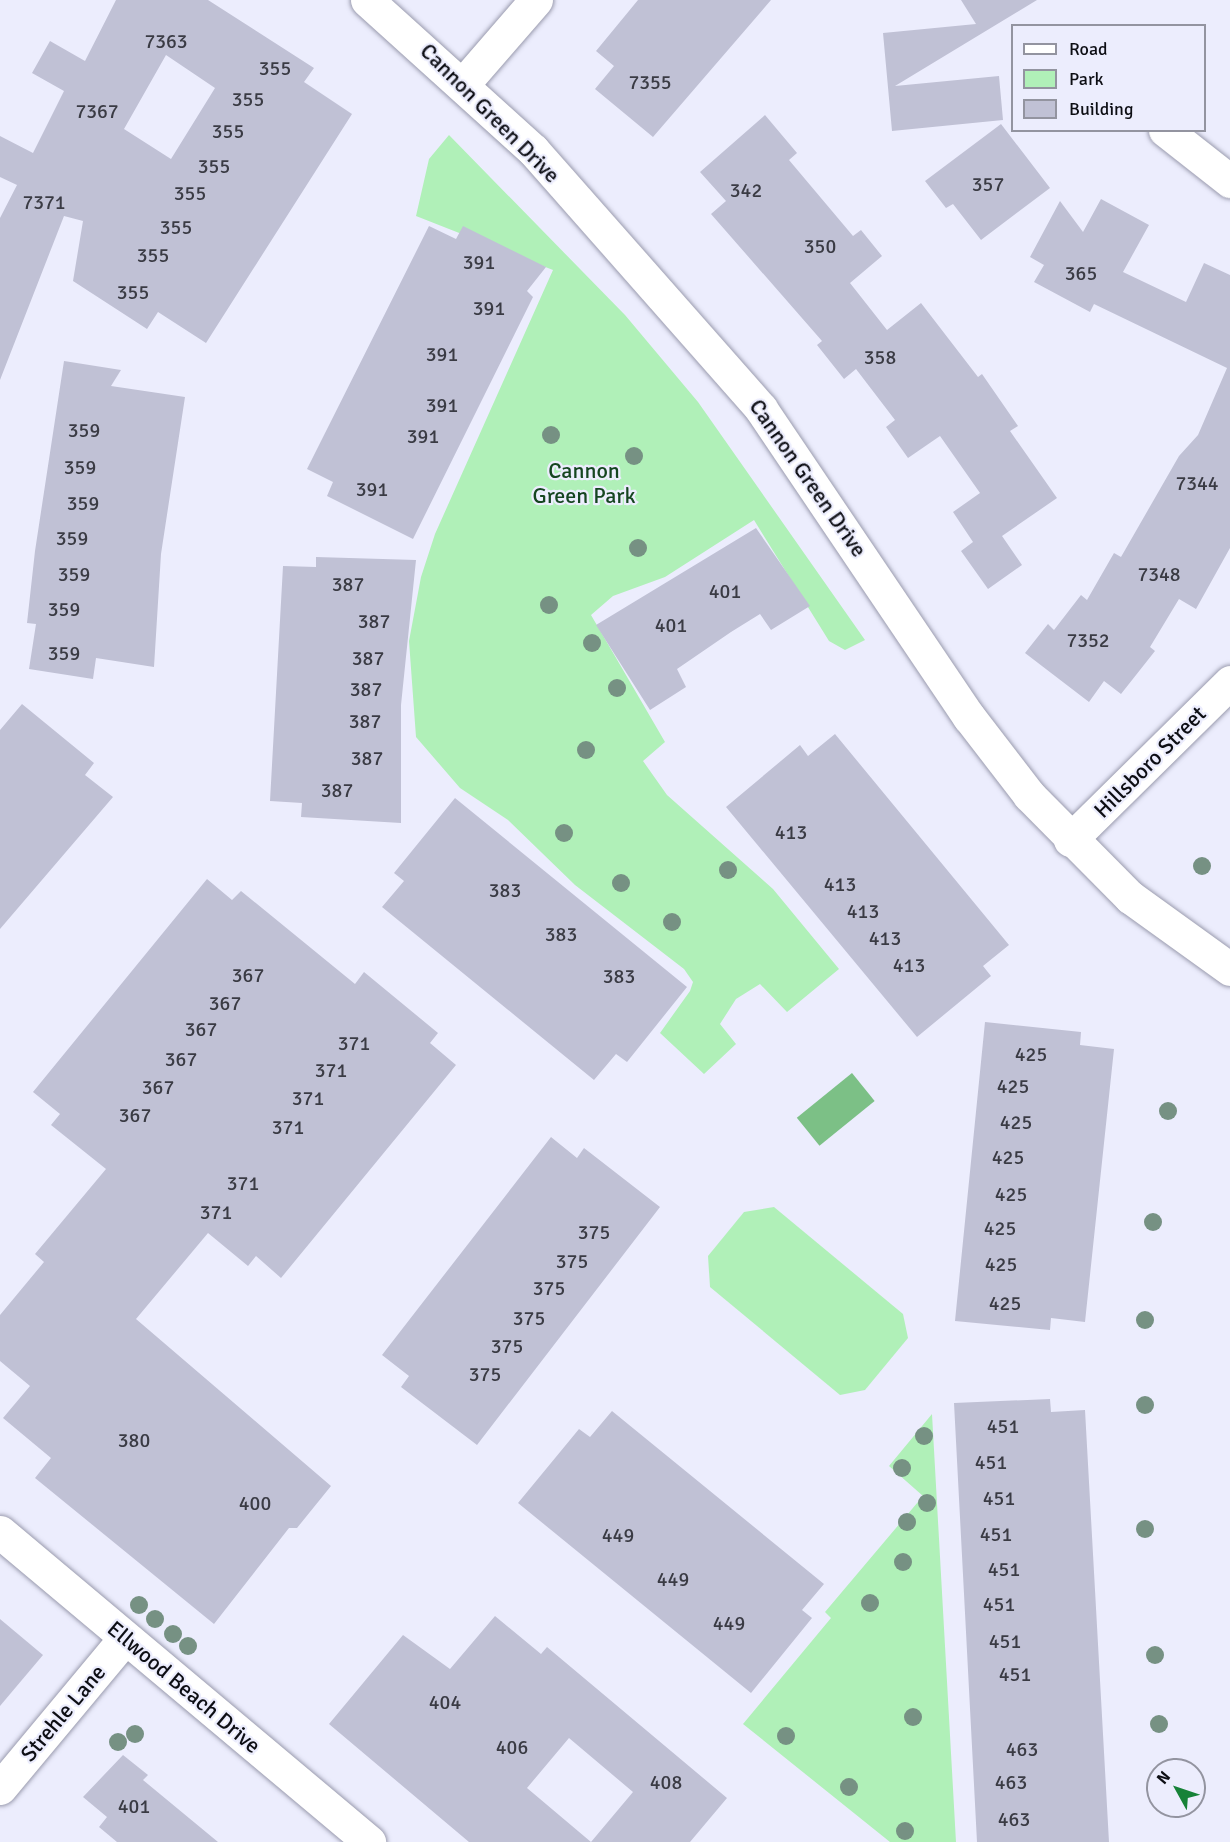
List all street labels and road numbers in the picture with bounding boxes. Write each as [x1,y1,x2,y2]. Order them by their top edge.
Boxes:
street label: Cannon Green Drive [415,38,565,188]
street label: Cannon Green Drive [744,394,872,562]
street label: Hillsboro Street [1089,701,1211,823]
street label: Ellwood Beach Drive [102,1615,266,1759]
street label: Strehle Lane [15,1659,111,1767]

